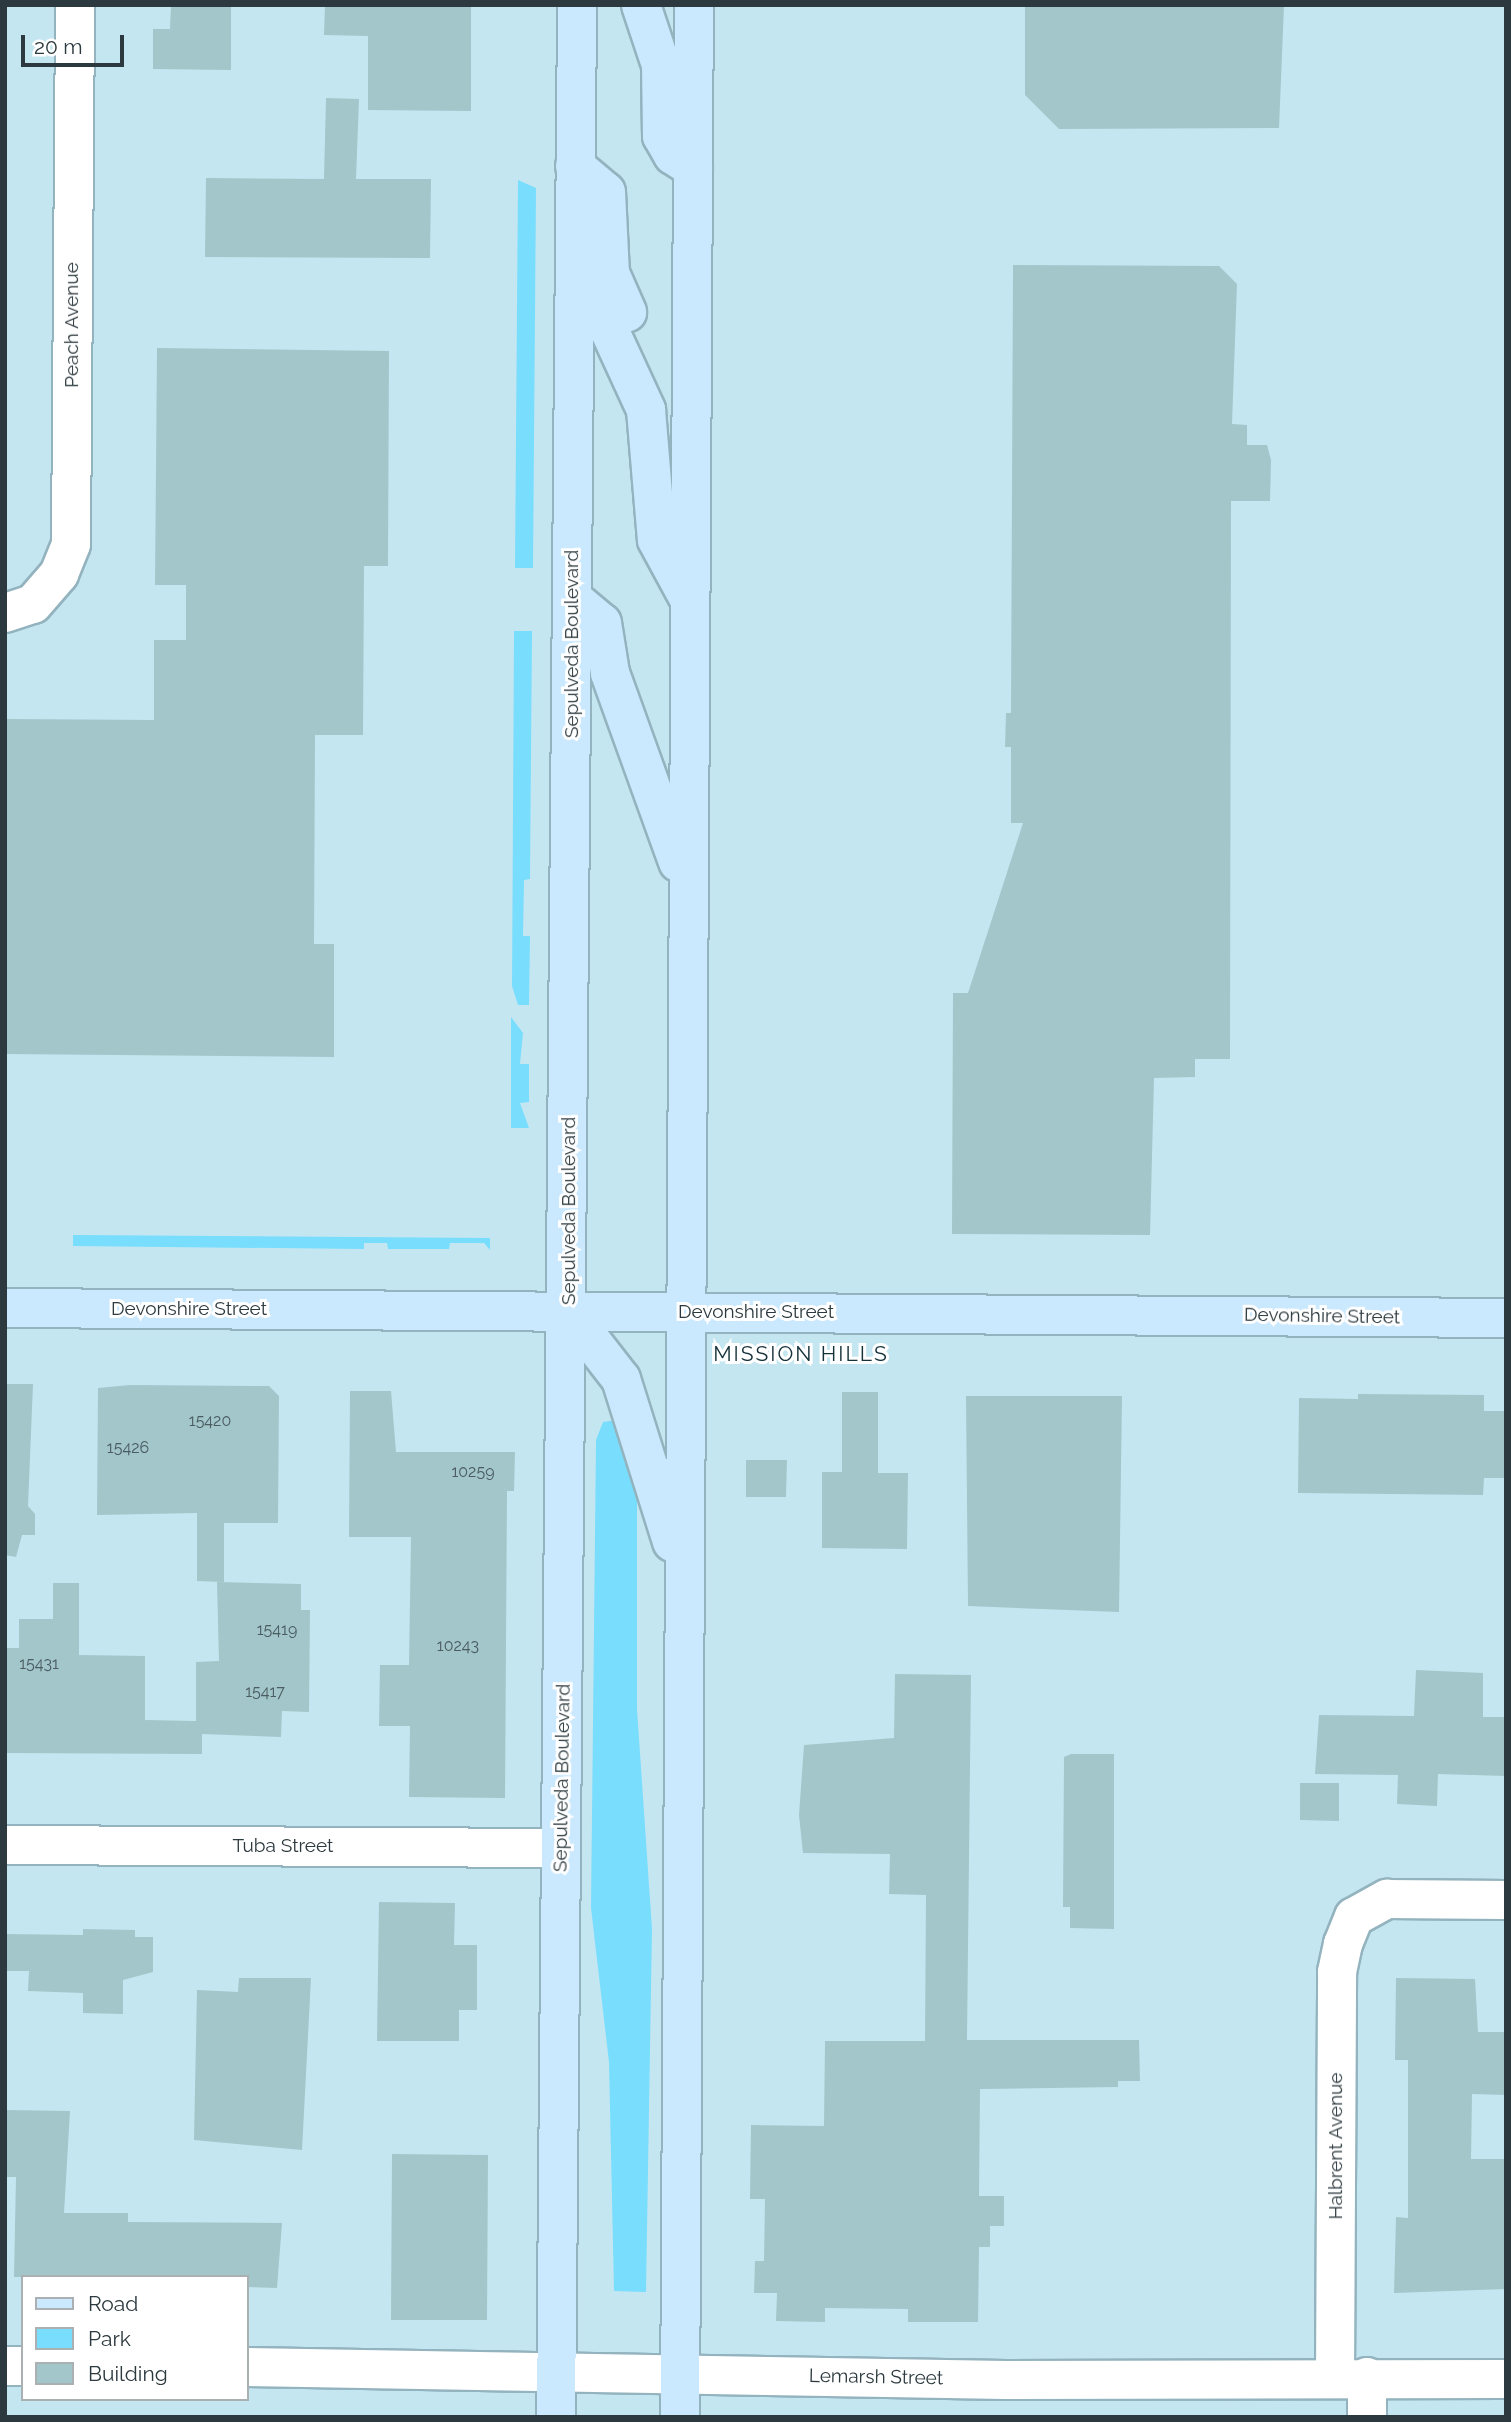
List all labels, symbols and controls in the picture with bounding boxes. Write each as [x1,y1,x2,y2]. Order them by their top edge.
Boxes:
scale bar [24,21,128,65]
text: 20 m [34,34,82,59]
street label: Peach Avenue [61,262,83,388]
street label: Sepulveda Boulevard [561,550,583,738]
street label: Sepulveda Boulevard [558,1117,580,1305]
street label: Devonshire Street [111,1298,267,1320]
street label: Devonshire Street [678,1301,834,1323]
street label: Devonshire Street [1244,1303,1400,1329]
district label: MISSION HILLS [715,1341,887,1367]
house number: 15420 [189,1411,231,1431]
house number: 15426 [107,1438,149,1458]
house number: 10259 [451,1462,495,1482]
house number: 15419 [257,1620,297,1640]
house number: 10243 [437,1636,479,1656]
house number: 15431 [19,1654,59,1674]
house number: 15417 [245,1682,285,1702]
street label: Sepulveda Boulevard [549,1684,575,1872]
street label: Tuba Street [233,1835,333,1857]
street label: Halbrent Avenue [1325,2072,1347,2220]
legend [21,2275,248,2401]
text: Road [88,2291,138,2316]
text: Park [88,2326,131,2351]
text: Building [88,2361,168,2386]
street label: Lemarsh Street [809,2364,943,2390]

